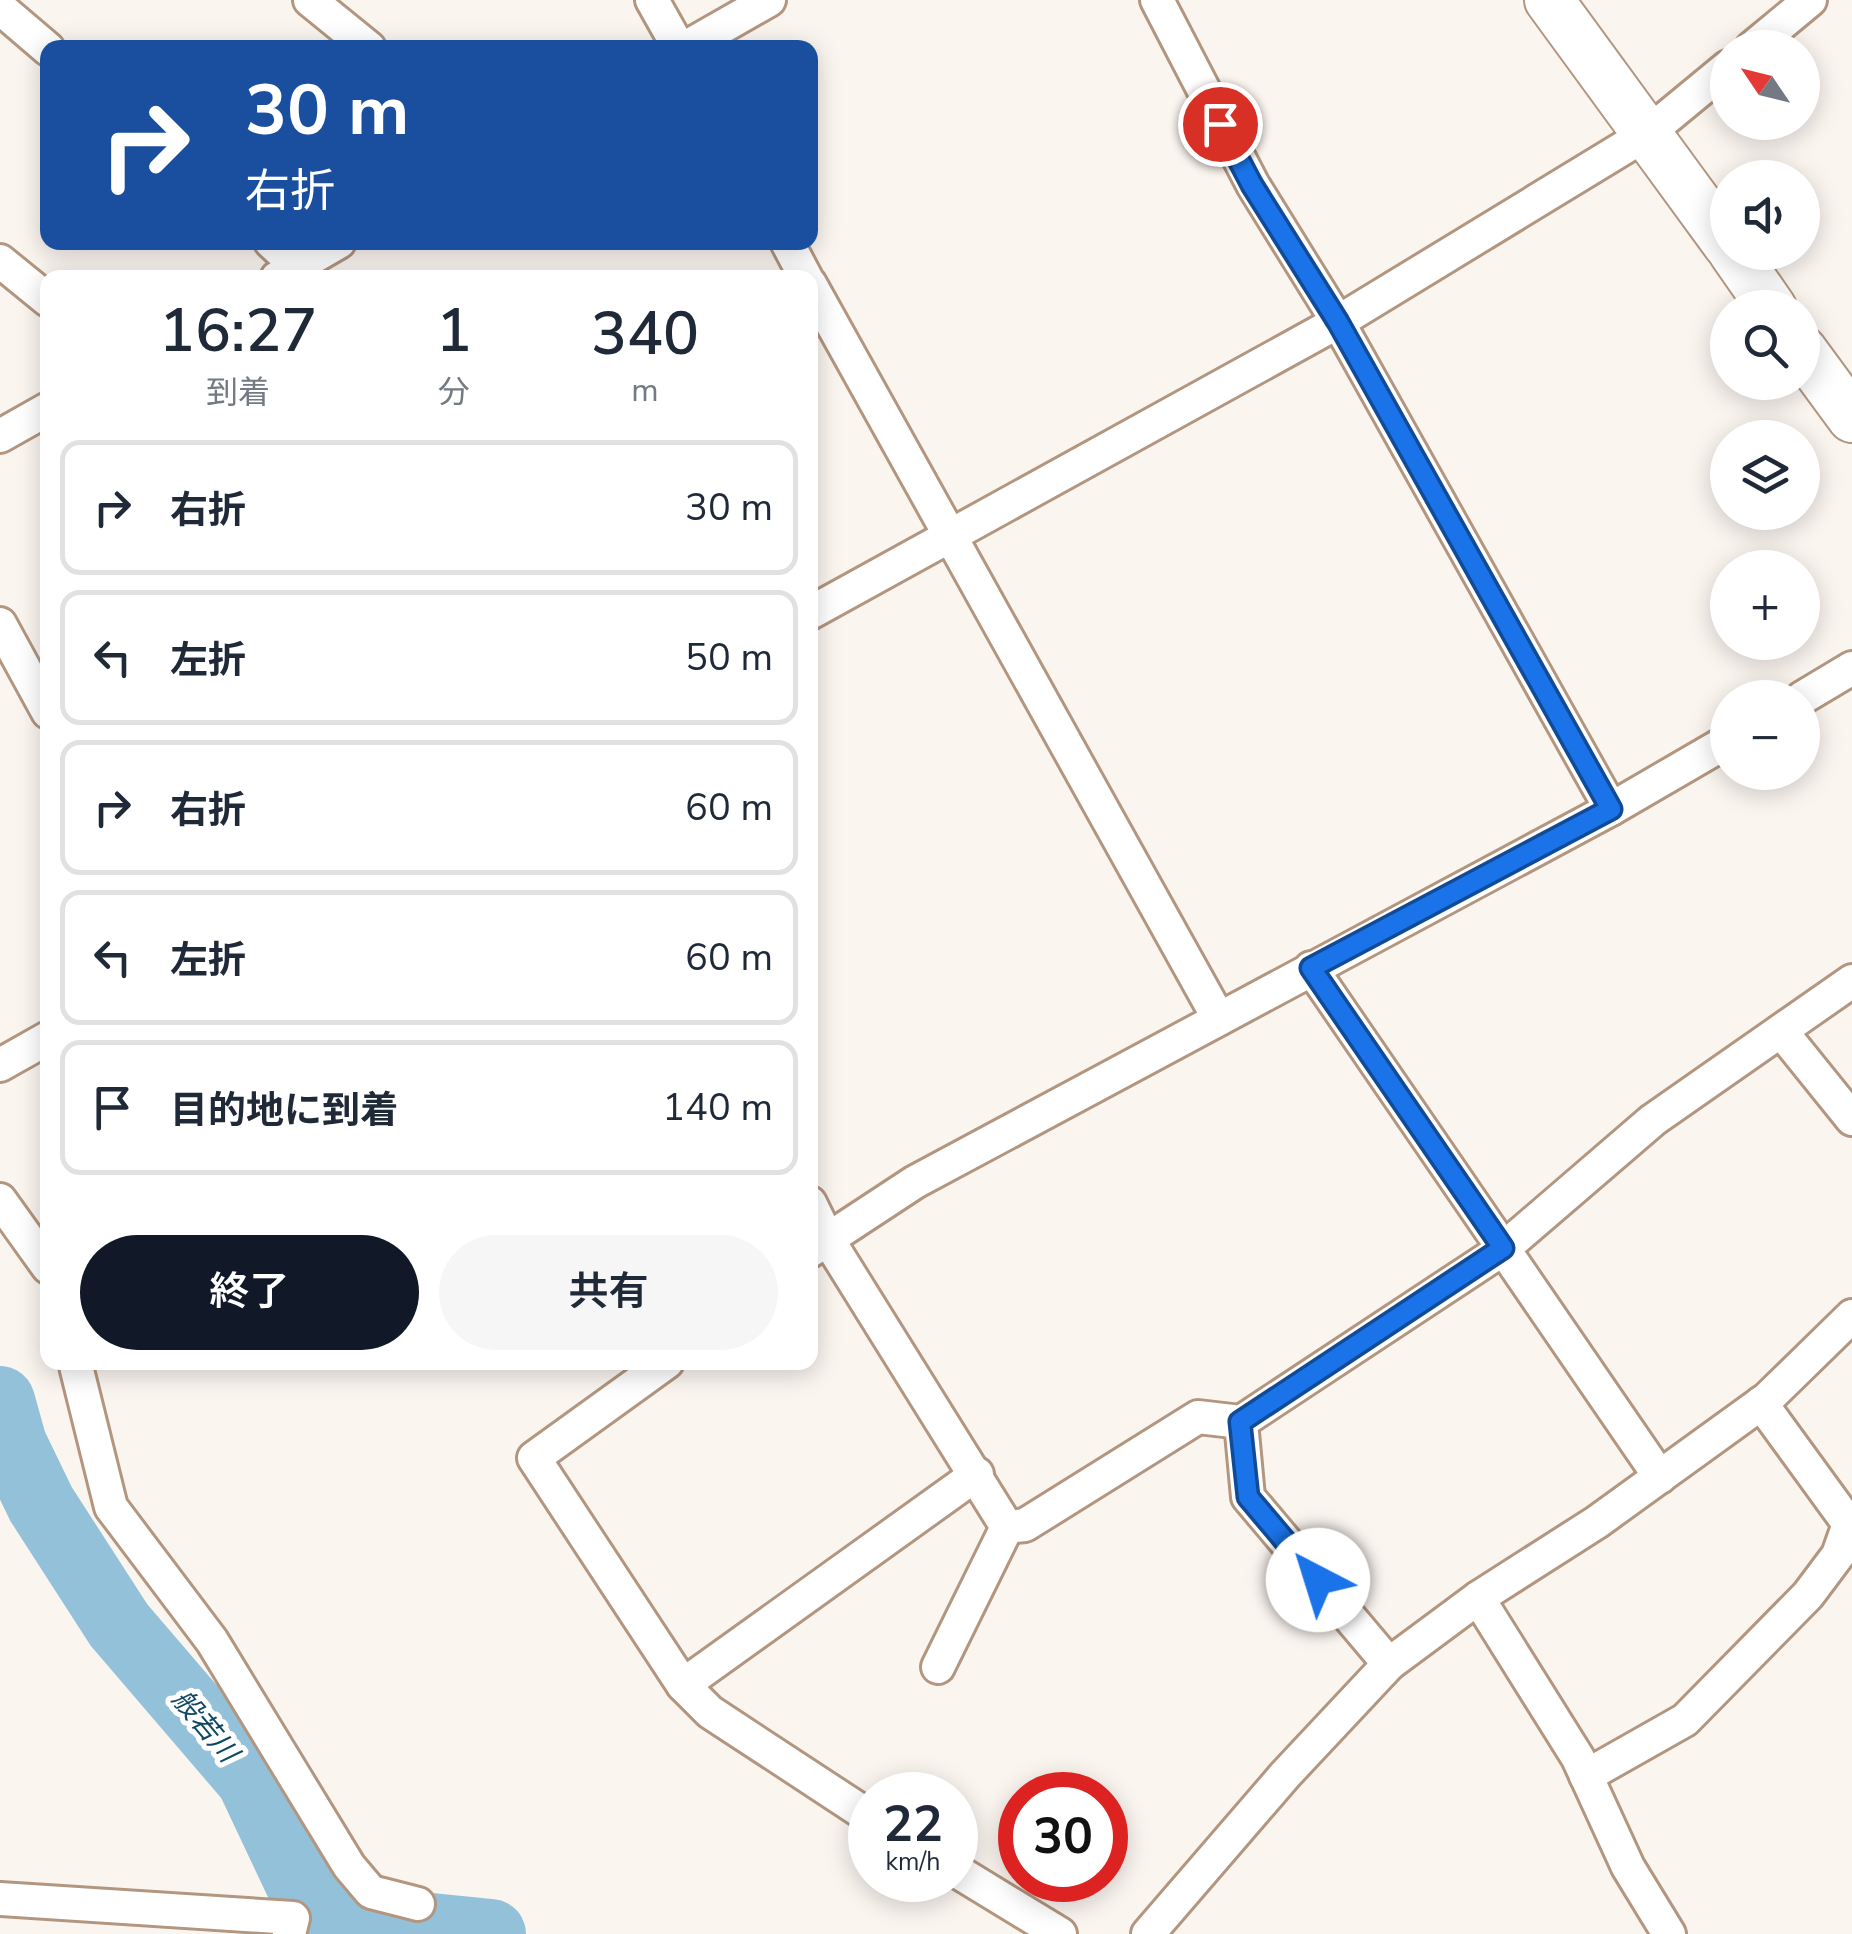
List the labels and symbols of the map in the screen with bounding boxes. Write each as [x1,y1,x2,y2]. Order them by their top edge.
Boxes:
north arrow [1710,30,1820,140]
pin [1178,82,1263,167]
position arrow [1266,1528,1370,1632]
water label: 般若川 [163,1682,248,1773]
speed limit sign: 30 [998,1772,1128,1902]

